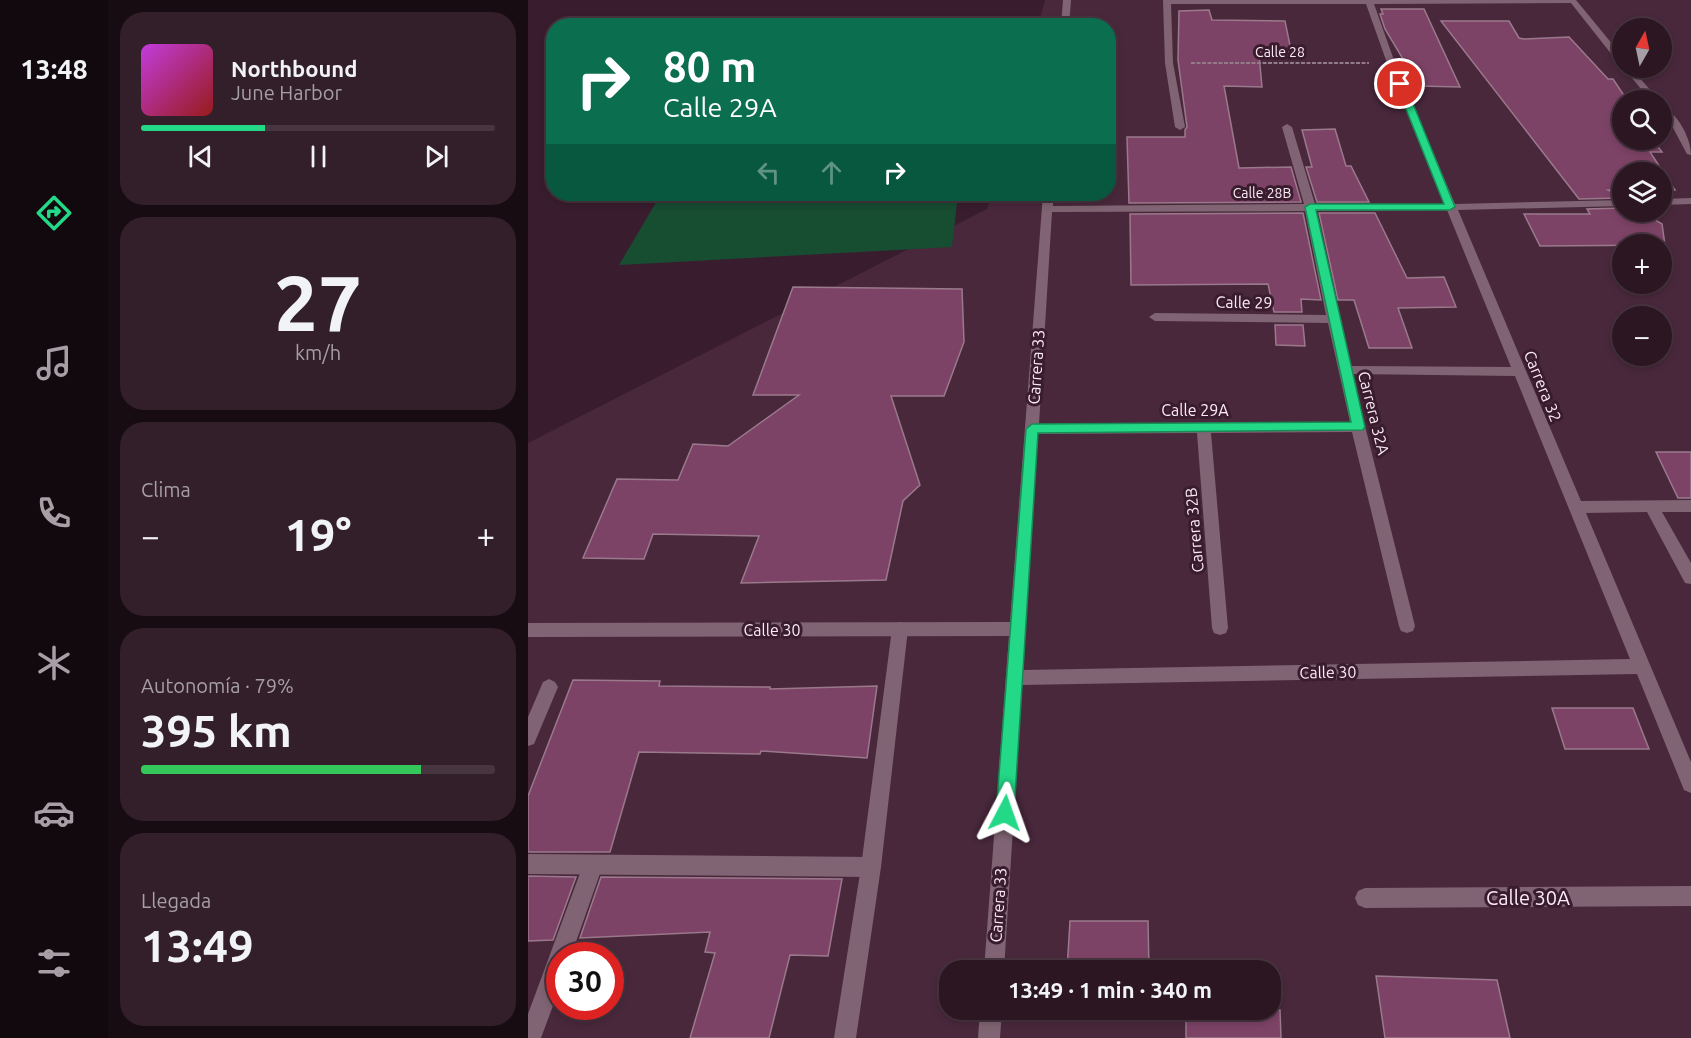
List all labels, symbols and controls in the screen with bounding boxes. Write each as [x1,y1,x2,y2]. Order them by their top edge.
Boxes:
north arrow [1612,18,1672,78]
map controls [1612,18,1672,366]
icon: right [564,42,642,120]
text: 80 m [663,43,757,90]
street label: Calle 28 [1255,44,1305,60]
text: 13:48 [20,54,88,84]
text: Northbound [231,56,357,81]
pin [1374,58,1425,109]
icon: arrive [1383,67,1416,100]
text: June Harbor [231,81,342,104]
button: search [1612,90,1672,150]
text: Calle 29A [663,92,777,122]
icon: previous [184,140,217,173]
icon: pause [302,140,335,173]
icon: next [420,140,453,173]
icon: left [752,156,785,189]
icon: ahead [815,156,848,189]
icon: right [878,156,911,189]
button: layers [1612,162,1672,222]
street label: Calle 28B [1233,185,1291,201]
icon: directions [33,192,75,234]
button: + [1612,234,1672,294]
text: 27 [274,258,362,346]
street label: Calle 29 [1215,293,1273,311]
button: − [1612,306,1672,366]
street label: Carrera 33 [1024,329,1048,405]
text: km/h [295,341,341,364]
icon: music [33,342,75,384]
street label: Carrera 32 [1521,348,1565,424]
street label: Carrera 32A [1355,369,1393,457]
street label: Calle 29A [1161,401,1229,419]
text: Clima [141,478,191,501]
street label: Carrera 32B [1181,487,1207,573]
icon: phone [33,492,75,534]
text: 19° [285,509,351,560]
text: − [141,517,160,554]
text: + [476,517,495,554]
street label: Calle 30 [744,621,800,639]
icon: climate [33,642,75,684]
street label: Calle 30 [1299,663,1357,681]
text: Autonomía · 79% [141,674,294,697]
text: 395 km [141,705,292,756]
position arrow [973,781,1037,845]
icon: car [33,792,75,834]
street label: Carrera 33 [986,867,1010,943]
street label: Calle 30A [1486,886,1570,909]
text: Llegada [141,889,211,912]
text: 13:49 [141,920,254,971]
icon: filters [33,942,75,984]
speed limit sign: 30 [546,942,624,1020]
text: 13:49 · 1 min · 340 m [1008,977,1212,1002]

